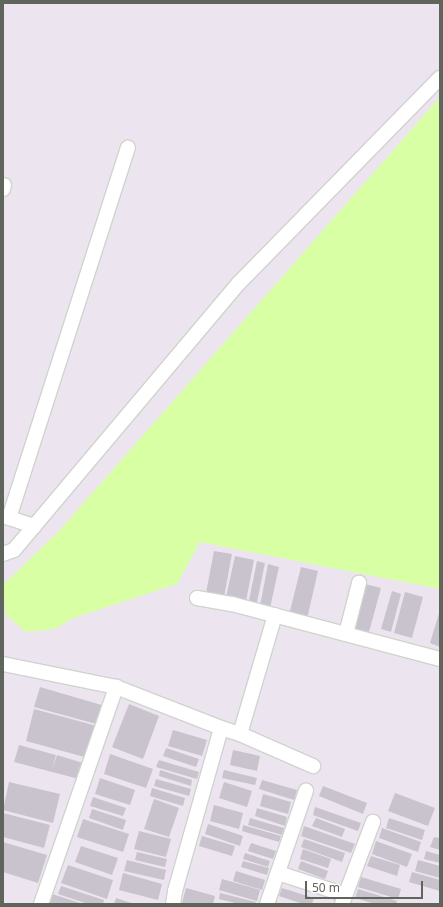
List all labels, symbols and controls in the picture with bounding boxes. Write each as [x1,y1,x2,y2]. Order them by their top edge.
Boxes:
scale bar [307,873,425,899]
text: 50 m [312,879,340,896]

